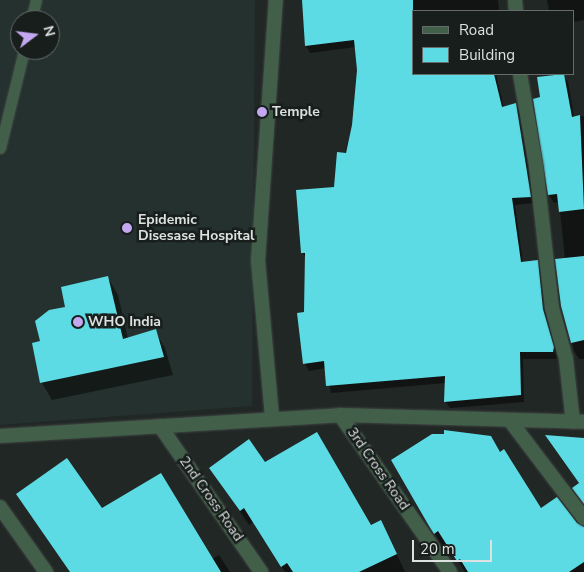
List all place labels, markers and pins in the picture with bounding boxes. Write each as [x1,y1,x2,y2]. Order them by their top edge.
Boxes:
place label: Temple [272,104,320,120]
marker: Temple [256,106,268,118]
place label: Epidemic Disesase Hospital [138,212,255,244]
marker: Epidemic Disesase Hospital [120,221,134,235]
place label: WHO India [88,314,161,330]
marker: WHO India [72,316,84,328]

